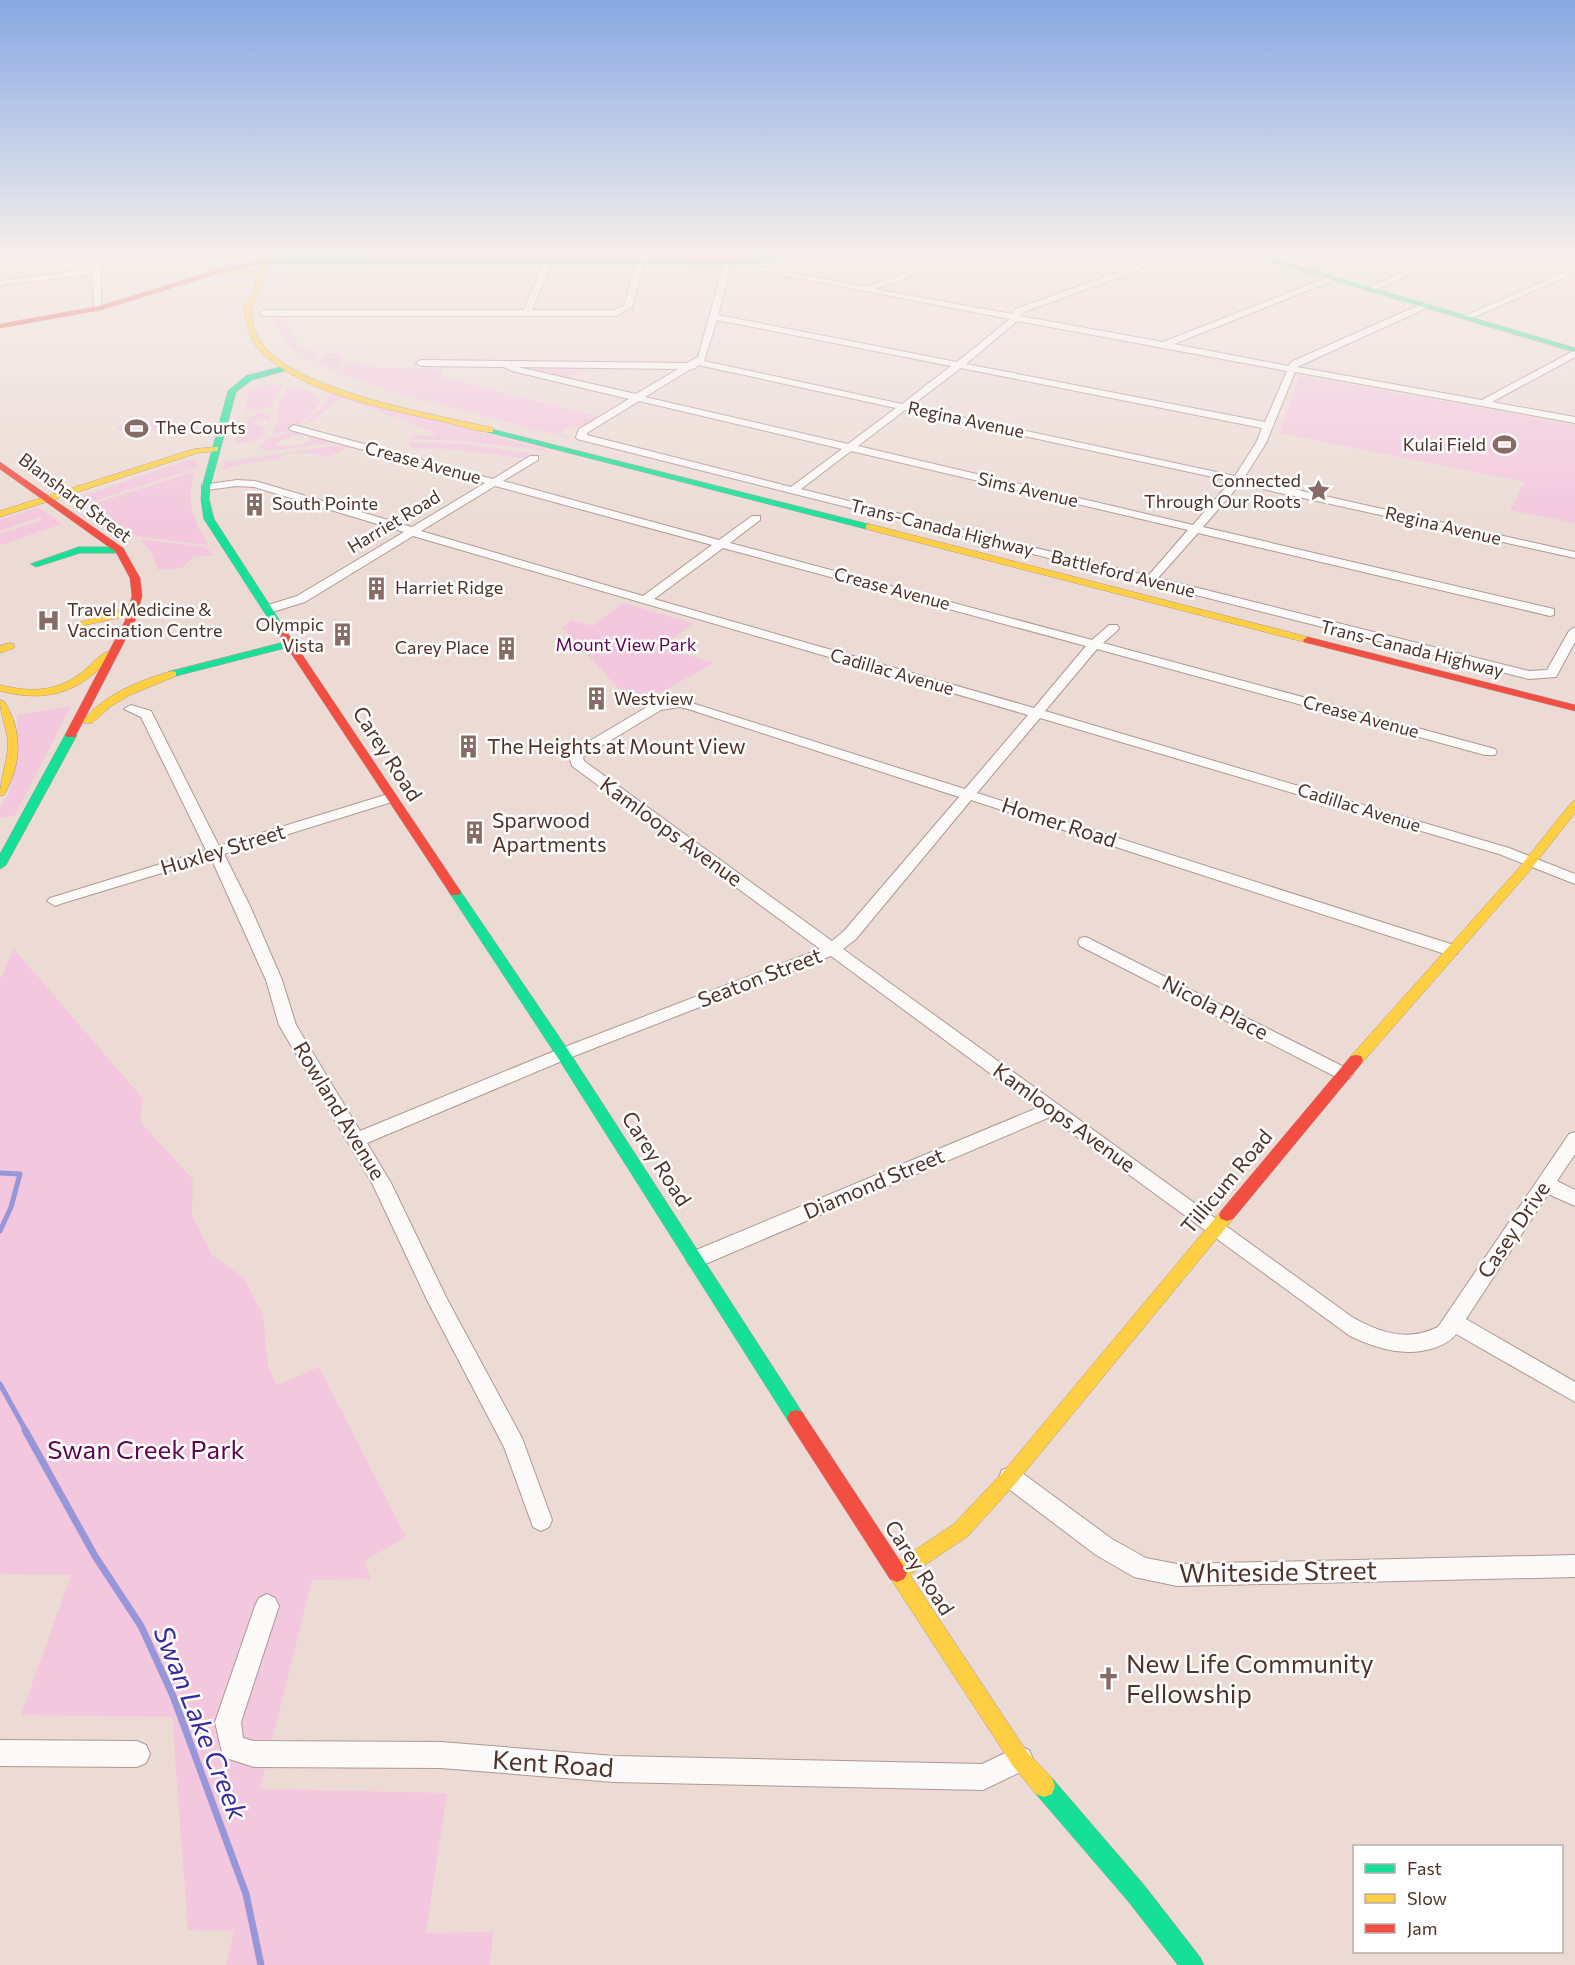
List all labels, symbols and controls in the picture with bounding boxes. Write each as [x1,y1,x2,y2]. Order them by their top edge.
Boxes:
street label: Regina Avenue [906,396,1026,442]
sports icon: The Courts [124,415,150,441]
place label: The Courts [155,416,246,438]
sports icon: Kulai Field [1491,432,1517,458]
place label: Kulai Field [1403,433,1486,455]
street label: Crease Avenue [363,436,484,488]
street label: Blanshard Street [15,448,136,547]
street label: Sims Avenue [976,467,1081,511]
place label: Connected Through Our Roots [1144,469,1301,512]
place icon: Connected Through Our Roots [1306,478,1332,504]
street label: Harriet Road [343,485,444,557]
building icon: South Pointe [241,491,267,517]
place label: South Pointe [272,492,378,514]
street label: Trans-Canada Highway [848,494,1036,560]
street label: Regina Avenue [1383,501,1503,549]
street label: Battleford Avenue [1049,544,1198,602]
street label: Crease Avenue [832,562,953,614]
building icon: Harriet Ridge [364,575,390,601]
place label: Harriet Ridge [395,576,503,598]
place label: Travel Medicine & Vaccination Centre [67,598,222,641]
hospital icon: Travel Medicine & Vaccination Centre [36,607,62,633]
place label: Olympic Vista [256,613,324,656]
street label: Trans-Canada Highway [1318,615,1506,681]
building icon: Olympic Vista [329,622,355,648]
park label: Mount View Park [556,633,697,655]
building icon: Carey Place [494,635,520,661]
place label: Carey Place [395,636,489,658]
street label: Cadillac Avenue [828,643,957,699]
building icon: Westview [583,686,609,712]
place label: Westview [614,687,694,709]
street label: Crease Avenue [1301,690,1422,742]
street label: Carey Road [348,701,428,805]
place label: The Heights at Mount View [487,733,746,758]
building icon: The Heights at Mount View [456,734,482,760]
street label: Kamloops Avenue [596,771,748,891]
street label: Cadillac Avenue [1295,778,1424,836]
street label: Homer Road [999,791,1120,852]
place label: Sparwood Apartments [492,807,607,856]
street label: Huxley Street [157,818,288,879]
building icon: Sparwood Apartments [461,820,487,846]
street label: Seaton Street [694,941,825,1012]
street label: Nicola Place [1159,969,1273,1044]
street label: Rowland Avenue [289,1037,391,1184]
street label: Kamloops Avenue [989,1057,1141,1177]
street label: Carey Road [617,1106,697,1210]
street label: Tillicum Road [1175,1124,1277,1238]
street label: Diamond Street [799,1142,947,1223]
street label: Casey Drive [1471,1176,1554,1282]
park label: Swan Creek Park [47,1433,245,1464]
street label: Carey Road [880,1515,960,1619]
street label: Whiteside Street [1179,1553,1377,1588]
water label: Swan Lake Creek [147,1621,256,1826]
place label: New Life Community Fellowship [1126,1647,1374,1708]
church icon: New Life Community Fellowship [1095,1666,1121,1692]
street label: Kent Road [491,1743,615,1782]
legend [1353,1845,1563,1953]
text: Fast [1407,1857,1442,1879]
text: Slow [1407,1887,1447,1909]
text: Jam [1407,1917,1437,1939]

